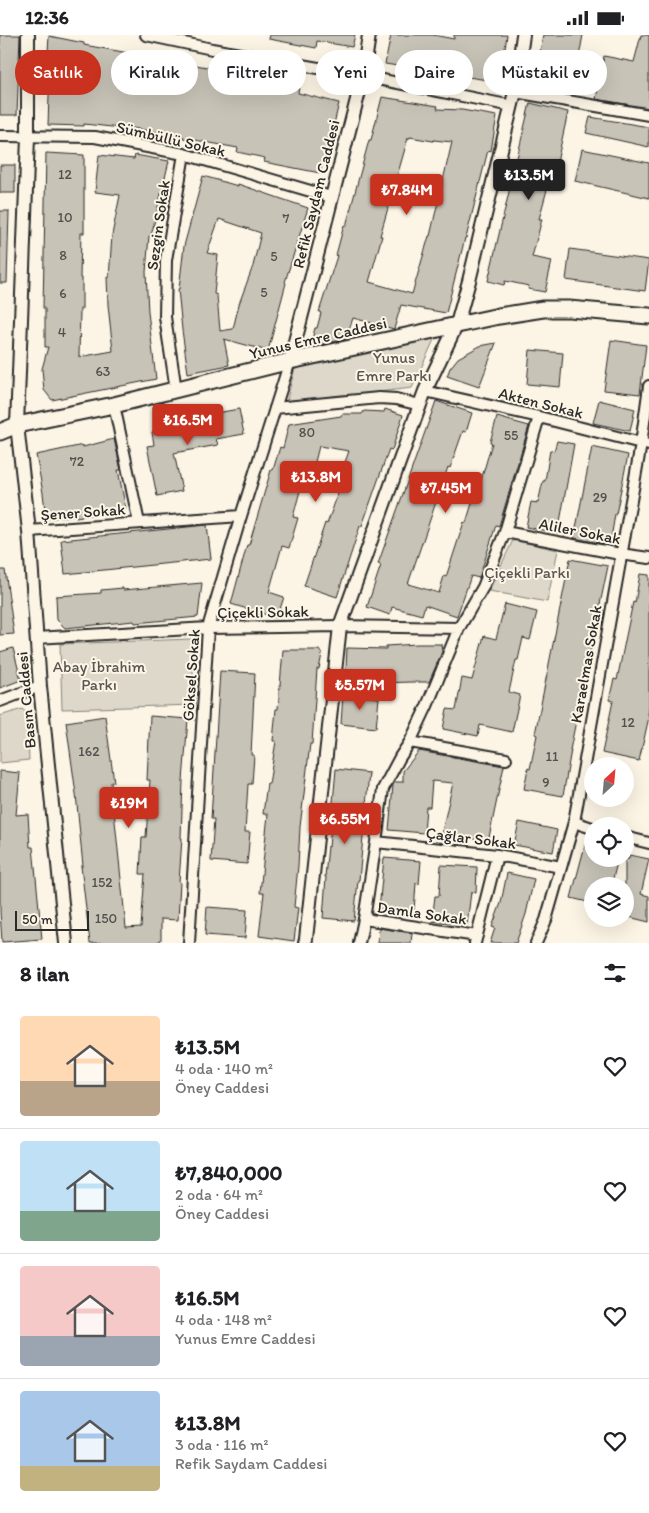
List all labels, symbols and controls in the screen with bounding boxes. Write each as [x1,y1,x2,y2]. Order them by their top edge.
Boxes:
text: 12:36 [25,6,69,29]
chip: Satılık [15,50,101,95]
chip: Kiralık [111,50,198,95]
chip: Filtreler [208,50,306,95]
chip: Yeni [316,50,385,95]
chip: Daire [395,50,473,95]
chip: Müstakil ev [483,50,607,95]
street label: Sümbüllü Sokak [115,117,228,161]
street label: Refik Saydam Caddesi [288,118,344,270]
pin: ₺13.5M [488,159,570,201]
text: ₺13.5M [504,165,554,184]
house number: 12 [58,166,73,183]
pin: ₺7.84M [366,173,448,216]
street label: Sezgin Sokak [142,179,174,271]
text: ₺7.84M [381,180,433,199]
house number: 10 [57,209,73,226]
house number: 7 [283,210,290,227]
house number: 8 [59,247,67,264]
house number: 5 [270,248,278,265]
house number: 5 [260,284,268,301]
house number: 6 [59,285,67,302]
street label: Yunus Emre Caddesi [247,313,389,363]
house number: 4 [58,324,67,341]
park label: Yunus Emre Parkı [356,348,432,385]
house number: 63 [95,363,111,380]
street label: Akten Sokak [497,383,585,423]
pin: ₺16.5M [147,403,229,446]
text: ₺16.5M [163,410,213,429]
house number: 80 [299,424,315,441]
house number: 55 [504,427,518,444]
house number: 72 [70,453,85,470]
pin: ₺13.8M [275,461,357,503]
text: ₺13.8M [291,467,341,486]
pin: ₺7.45M [405,471,487,514]
text: ₺7.45M [420,478,472,497]
house number: 29 [593,489,607,506]
street label: Şener Sokak [40,500,127,524]
street label: Aliler Sokak [538,514,622,548]
park label: Çiçekli Parkı [484,563,570,582]
street label: Çiçekli Sokak [217,602,310,622]
street label: Karaelmas Sokak [566,603,606,724]
street label: Göksel Sokak [178,628,204,722]
street label: Basın Caddesi [12,651,40,749]
park label: Abay İbrahim Parkı [53,657,146,694]
pin: ₺5.57M [319,669,401,711]
text: ₺5.57M [335,675,385,694]
house number: 12 [621,714,636,731]
house number: 162 [78,743,100,760]
house number: 11 [546,748,559,765]
north arrow [584,757,634,807]
map controls [584,757,634,927]
house number: 9 [542,774,550,791]
pin: ₺19M [99,787,159,829]
text: ₺19M [111,793,147,812]
pin: ₺6.55M [304,803,386,845]
text: ₺6.55M [320,809,370,828]
button: locate [584,817,634,867]
street label: Çağlar Sokak [425,823,518,853]
house number: 152 [91,874,113,891]
button: layers [584,877,634,927]
street label: Damla Sokak [376,897,469,929]
scale bar [15,908,89,931]
house number: 150 [95,910,117,927]
text: 50 m [22,911,53,928]
icon: filters [601,959,629,987]
text: 8 ilan [20,961,69,986]
text: ₺13.5M [175,1034,240,1059]
icon: home [60,1036,120,1096]
icon: heart [601,1052,629,1080]
text: 4 oda · 140 m² [175,1059,273,1078]
text: Öney Caddesi [175,1078,269,1097]
text: ₺7,840,000 [175,1160,283,1185]
icon: home [60,1161,120,1221]
icon: heart [601,1177,629,1205]
text: 2 oda · 64 m² [175,1185,263,1204]
text: Öney Caddesi [175,1204,269,1223]
text: ₺16.5M [175,1285,240,1310]
icon: home [60,1286,120,1346]
icon: heart [601,1302,629,1330]
text: 4 oda · 148 m² [175,1310,272,1329]
text: Yunus Emre Caddesi [175,1329,316,1348]
text: ₺13.8M [175,1410,241,1435]
icon: home [60,1411,120,1471]
icon: heart [601,1427,629,1455]
text: 3 oda · 116 m² [175,1435,269,1454]
text: Refik Saydam Caddesi [175,1454,327,1473]

